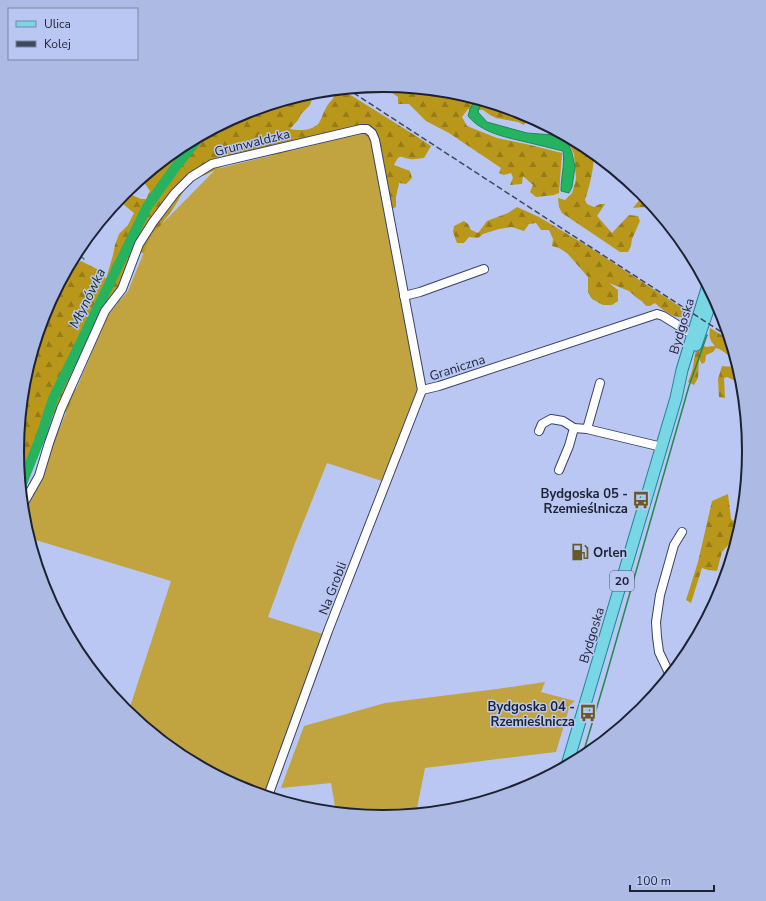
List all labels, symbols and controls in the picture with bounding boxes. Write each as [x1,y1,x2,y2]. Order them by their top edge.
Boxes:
legend [8,8,138,60]
text: Ulica [44,16,71,32]
text: Kolej [44,36,71,52]
street label: Grunwaldzka [213,125,292,161]
water label: Młynówka [65,265,110,332]
street label: Bydgoska [665,296,699,356]
street label: Graniczna [427,350,487,385]
place label: Bydgoska 05 - Rzemieślnicza [541,485,628,518]
bus stop icon: Bydgoska 05 - Rzemieślnicza [631,490,651,510]
fuel station icon: Orlen [570,542,590,562]
place label: Orlen [593,544,627,562]
street label: Na Grobli [315,559,351,618]
road number: 20 [610,571,634,591]
street label: Bydgoska [575,605,609,665]
place label: Bydgoska 04 - Rzemieślnicza [488,698,575,731]
bus stop icon: Bydgoska 04 - Rzemieślnicza [578,703,598,723]
scale bar [630,867,714,893]
text: 100 m [636,873,671,889]

